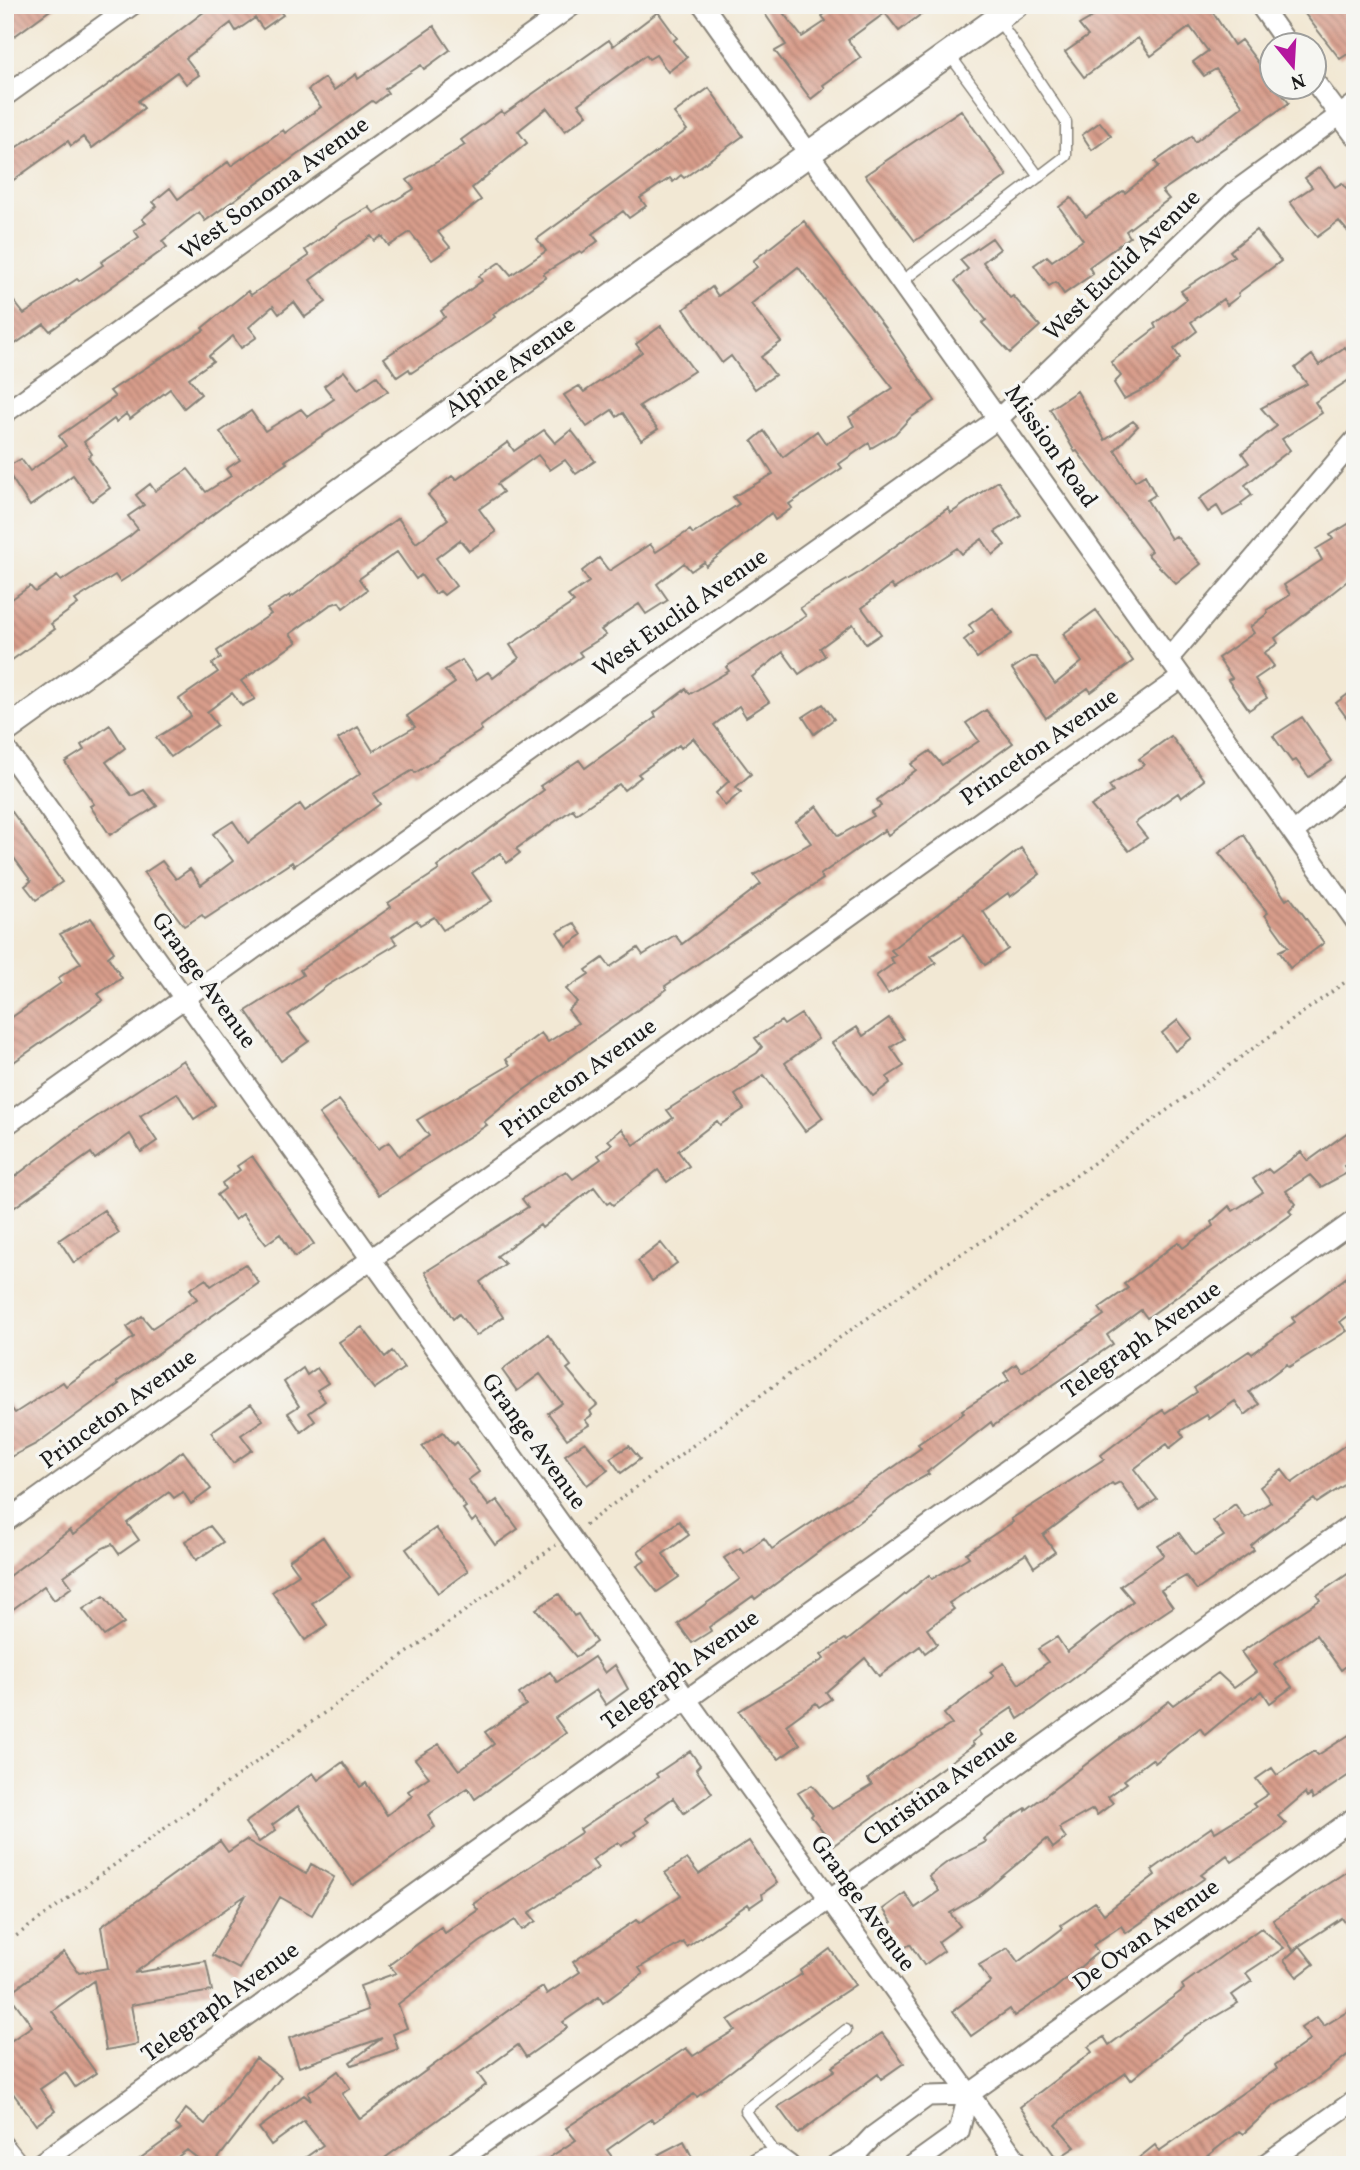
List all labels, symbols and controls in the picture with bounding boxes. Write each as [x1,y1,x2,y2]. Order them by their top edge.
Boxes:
north arrow [1258,32,1328,102]
text: N [1287,66,1308,95]
street label: West Sonoma Avenue [173,109,377,269]
street label: West Euclid Avenue [1037,182,1209,350]
street label: Alpine Avenue [439,309,583,427]
street label: Mission Road [995,379,1105,515]
street label: West Euclid Avenue [587,541,775,687]
street label: Princeton Avenue [954,681,1126,815]
street label: Grange Avenue [142,906,264,1056]
street label: Princeton Avenue [494,1011,664,1147]
street label: Telegraph Avenue [1055,1273,1229,1409]
street label: Princeton Avenue [34,1342,204,1478]
street label: Grange Avenue [472,1367,594,1517]
street label: Telegraph Avenue [595,1602,767,1740]
street label: Christina Avenue [857,1721,1025,1855]
street label: Grange Avenue [801,1829,923,1979]
street label: De Ovan Avenue [1067,1871,1227,2001]
street label: Telegraph Avenue [135,1934,307,2072]

